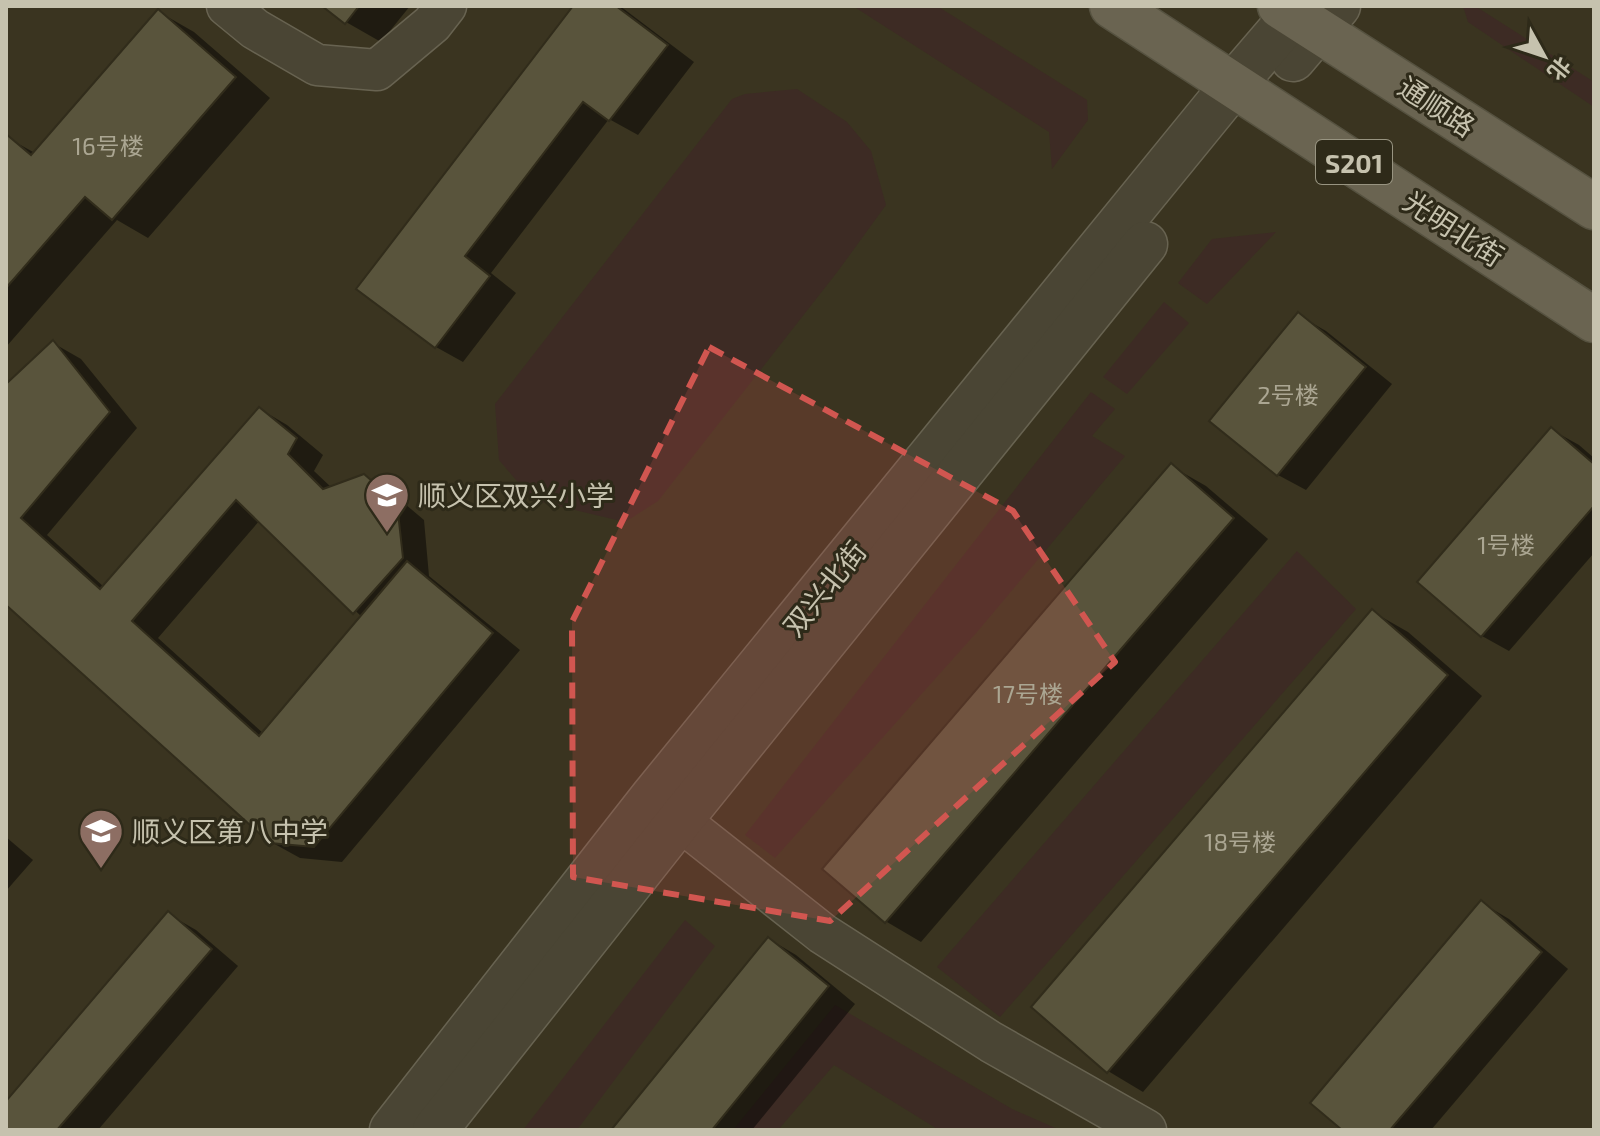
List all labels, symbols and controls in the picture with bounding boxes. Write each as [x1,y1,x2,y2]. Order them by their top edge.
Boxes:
north arrow [1504,16,1584,96]
text: 北 [1543,53,1577,86]
street label: 通顺路 [1393,69,1481,143]
house number: 16号楼 [72,131,144,160]
road number: S201 [1316,140,1392,184]
street label: 光明北街 [1398,183,1510,273]
house number: 2号楼 [1257,380,1319,409]
school or university icon: 顺义区双兴小学 [363,471,411,534]
place label: 顺义区双兴小学 [418,478,614,512]
house number: 1号楼 [1477,530,1535,559]
street label: 双兴北街 [776,534,872,642]
house number: 17号楼 [993,679,1063,708]
school or university icon: 顺义区第八中学 [77,807,125,870]
place label: 顺义区第八中学 [132,814,328,848]
house number: 18号楼 [1204,827,1276,856]

